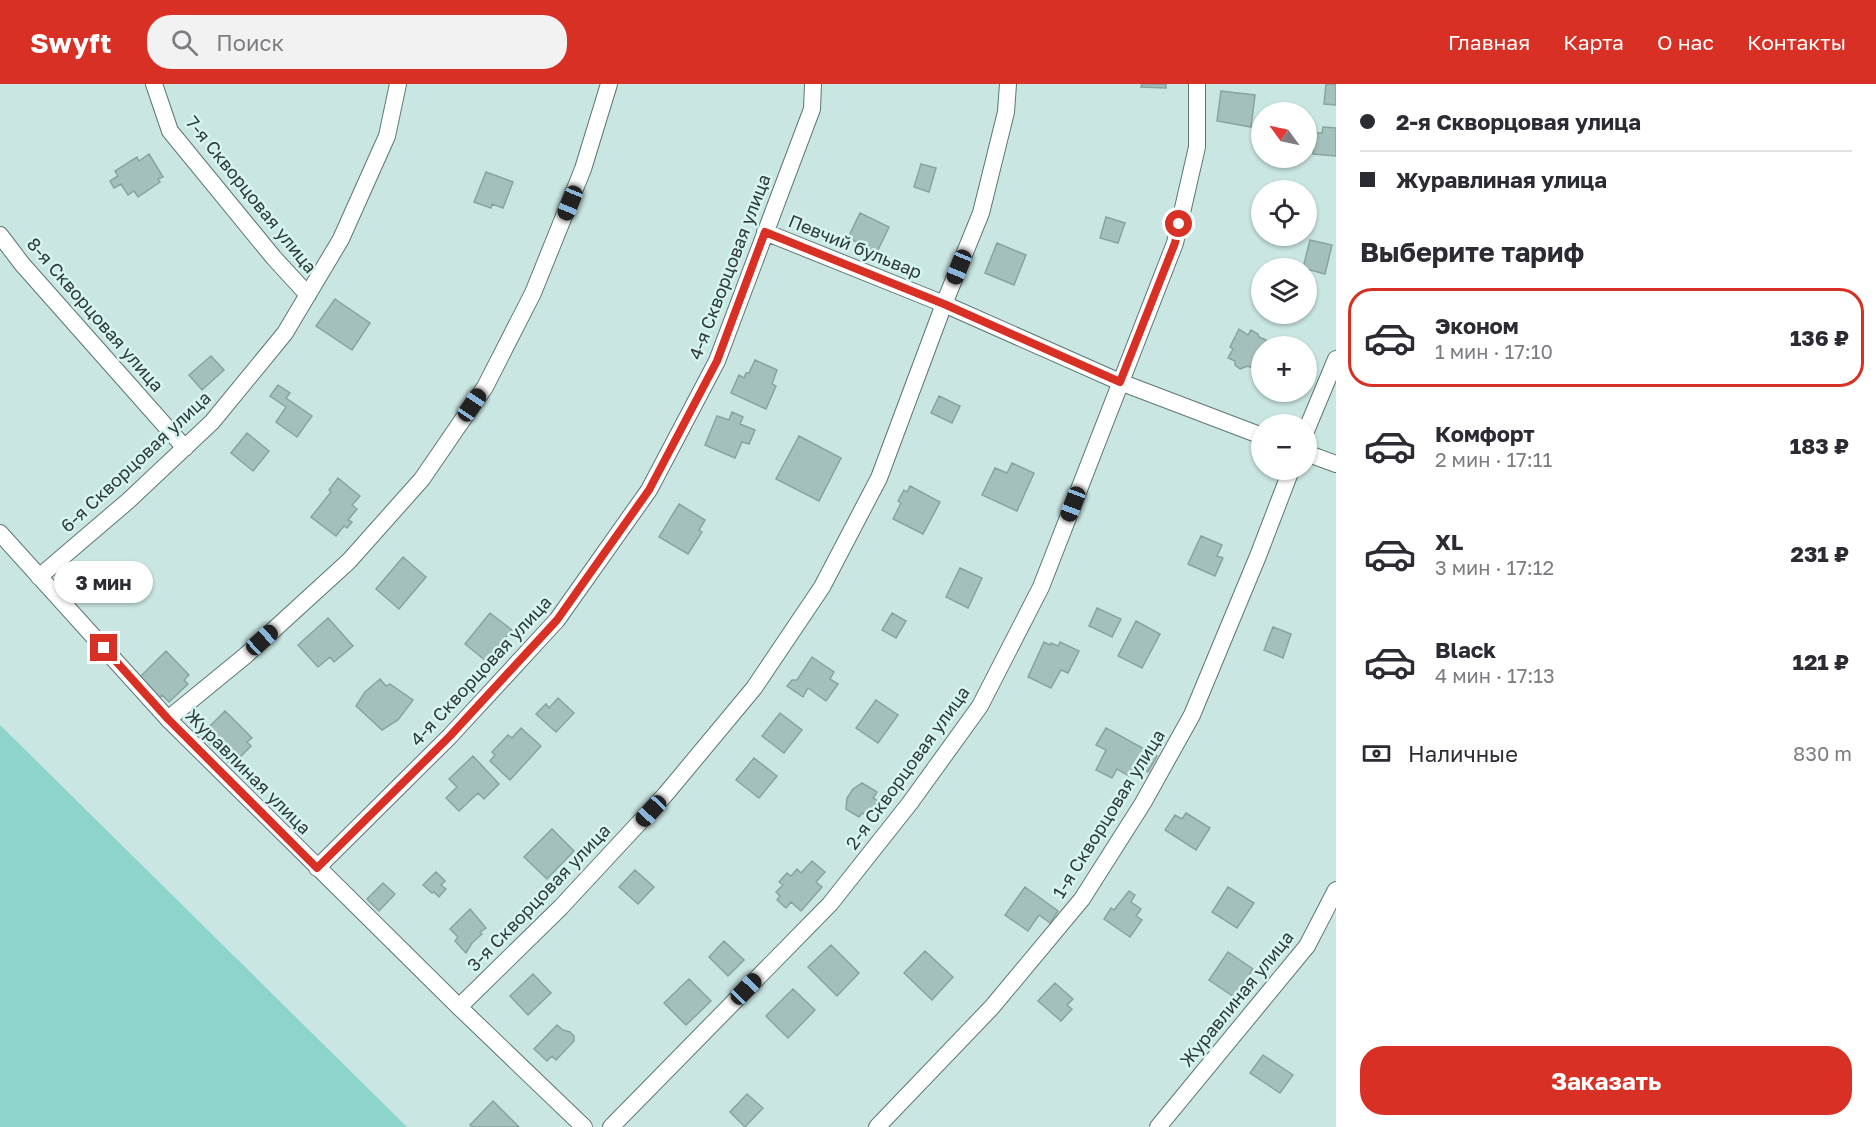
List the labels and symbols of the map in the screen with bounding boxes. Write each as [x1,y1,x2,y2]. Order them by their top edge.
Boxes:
north arrow [1251,102,1317,168]
street label: 7-я Скворцовая улица [182,111,322,277]
street label: 4-я Скворцовая улица [683,171,775,363]
car [555,183,585,223]
street label: Певчий бульвар [785,209,925,283]
route start [1165,210,1192,237]
street label: 8-я Скворцовая улица [23,233,169,396]
car [944,247,974,287]
car [454,385,490,425]
street label: 6-я Скворцовая улица [56,386,215,536]
car [1058,484,1088,524]
callout: 3 мин [54,561,154,603]
street label: 4-я Скворцовая улица [405,591,555,750]
car [243,621,281,659]
route end [90,634,117,661]
street label: 2-я Скворцовая улица [841,681,974,853]
street label: Журавлиная улица [181,704,316,839]
street label: 1-я Скворцовая улица [1047,725,1169,902]
car [632,792,670,830]
street label: 3-я Скворцовая улица [462,819,614,976]
street label: Журавлиная улица [1175,926,1298,1071]
car [727,970,765,1008]

